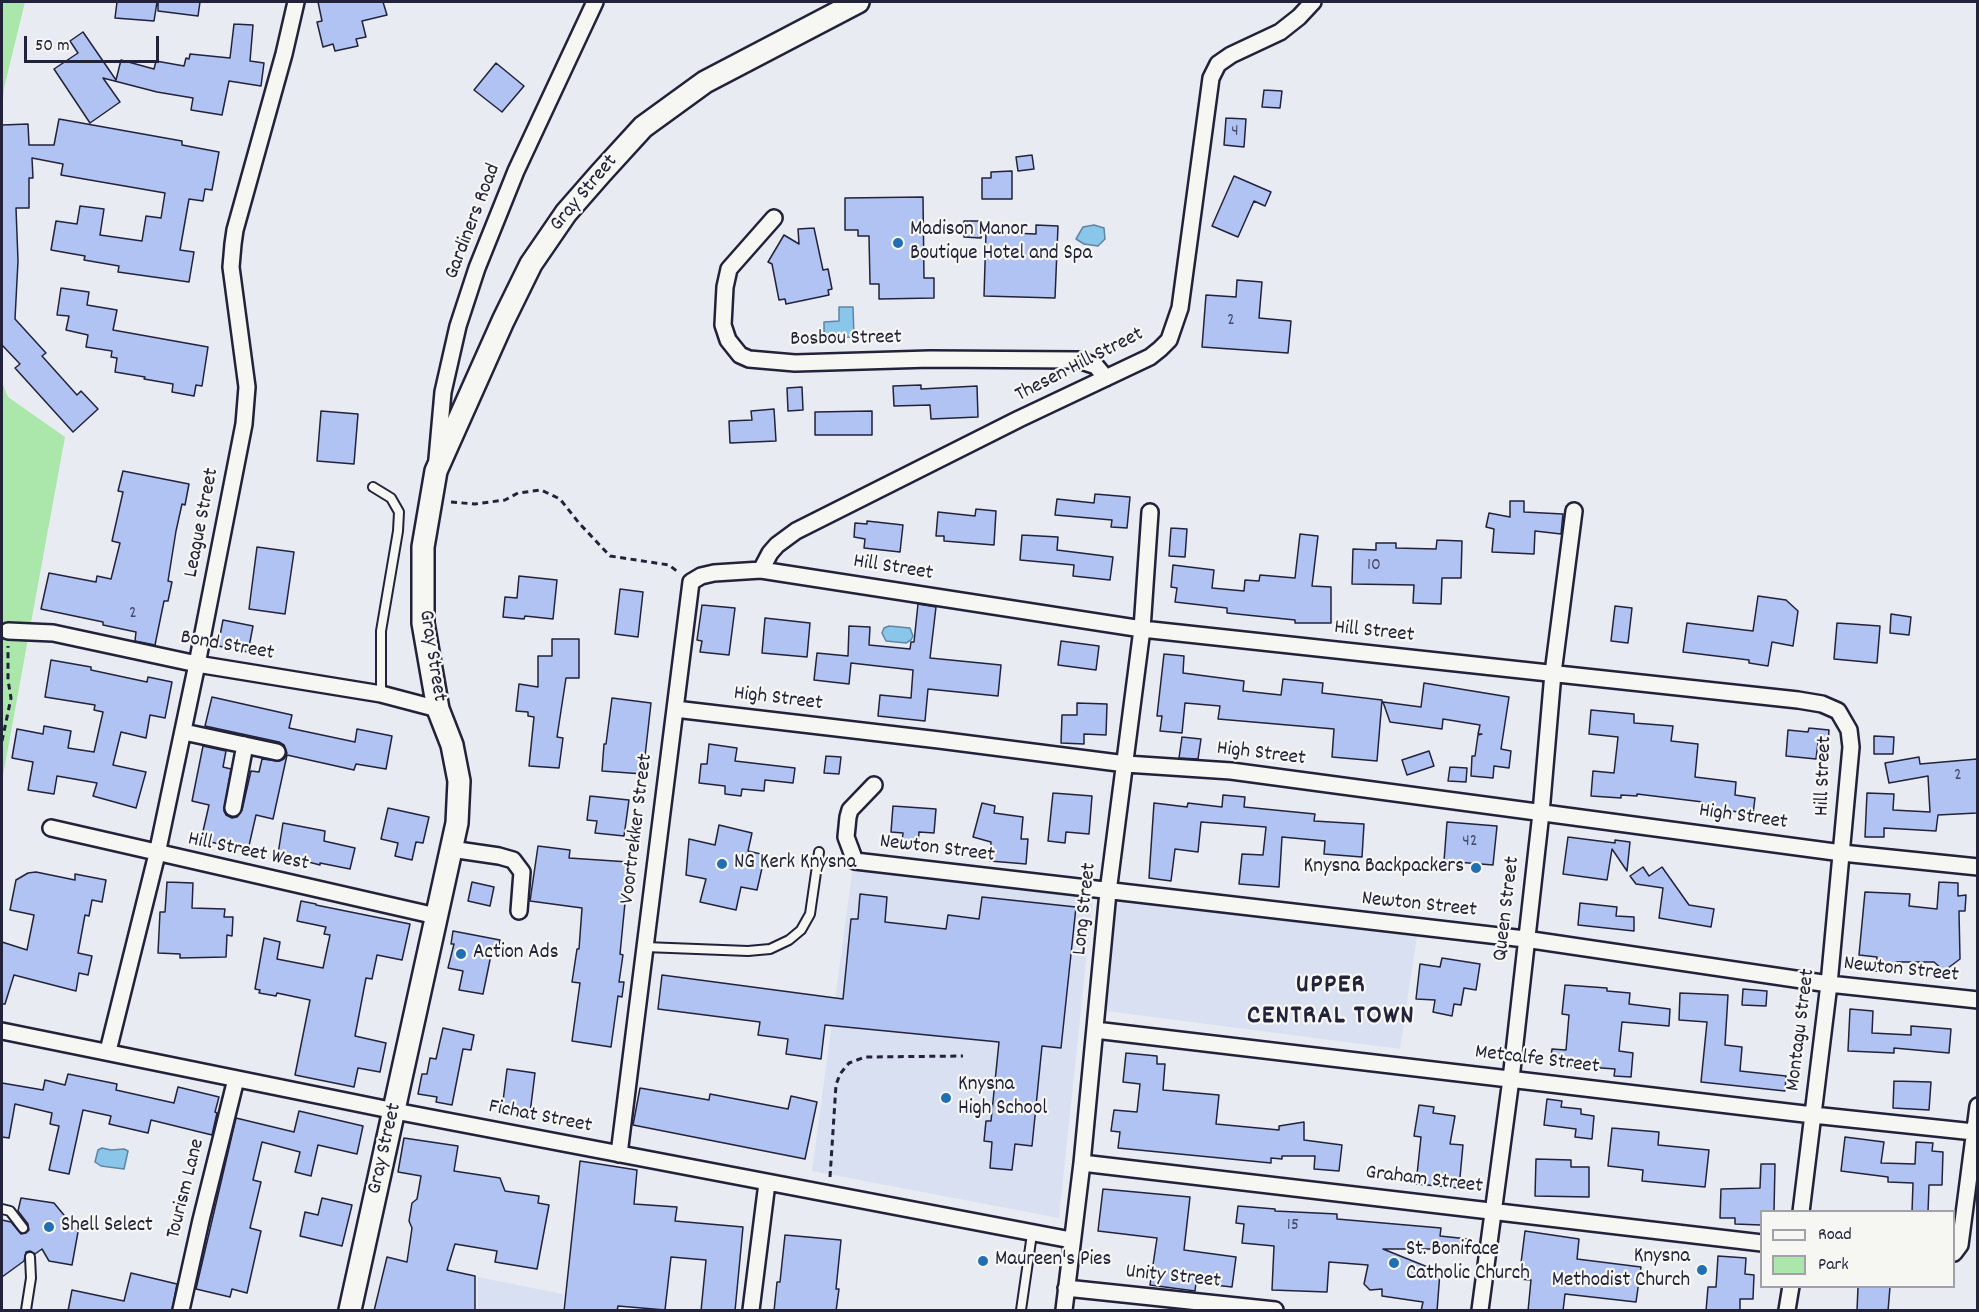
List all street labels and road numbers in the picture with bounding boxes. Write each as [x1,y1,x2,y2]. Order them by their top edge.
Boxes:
street label: Gray Street [546,150,624,238]
street label: Gardiners Road [440,161,508,283]
street label: Thesen Hill Street [1012,323,1148,409]
street label: Bosbou Street [790,326,902,354]
street label: League Street [180,466,226,580]
street label: Hill Street [851,550,935,588]
street label: Gray Street [411,608,451,704]
street label: Hill Street [1333,616,1415,650]
street label: Bond Street [178,626,276,668]
street label: High Street [732,682,824,718]
street label: Hill Street [1811,735,1839,817]
street label: High Street [1215,737,1307,773]
street label: Voortrekker Street [616,752,660,906]
street label: High Street [1697,799,1789,837]
street label: Hill Street West [185,828,311,878]
street label: Newton Street [878,830,996,870]
street label: Queen Street [1489,855,1527,963]
street label: Long Street [1069,862,1103,956]
street label: Newton Street [1360,887,1478,925]
street label: Newton Street [1842,952,1960,990]
street label: Montagu Street [1782,967,1822,1093]
street label: Metcalfe Street [1473,1041,1601,1081]
street label: Fichat Street [486,1096,594,1140]
street label: Gray Street [363,1101,409,1197]
street label: Tourism Lane [162,1136,212,1242]
street label: Graham Street [1364,1161,1484,1201]
street label: Unity Street [1124,1260,1222,1296]

